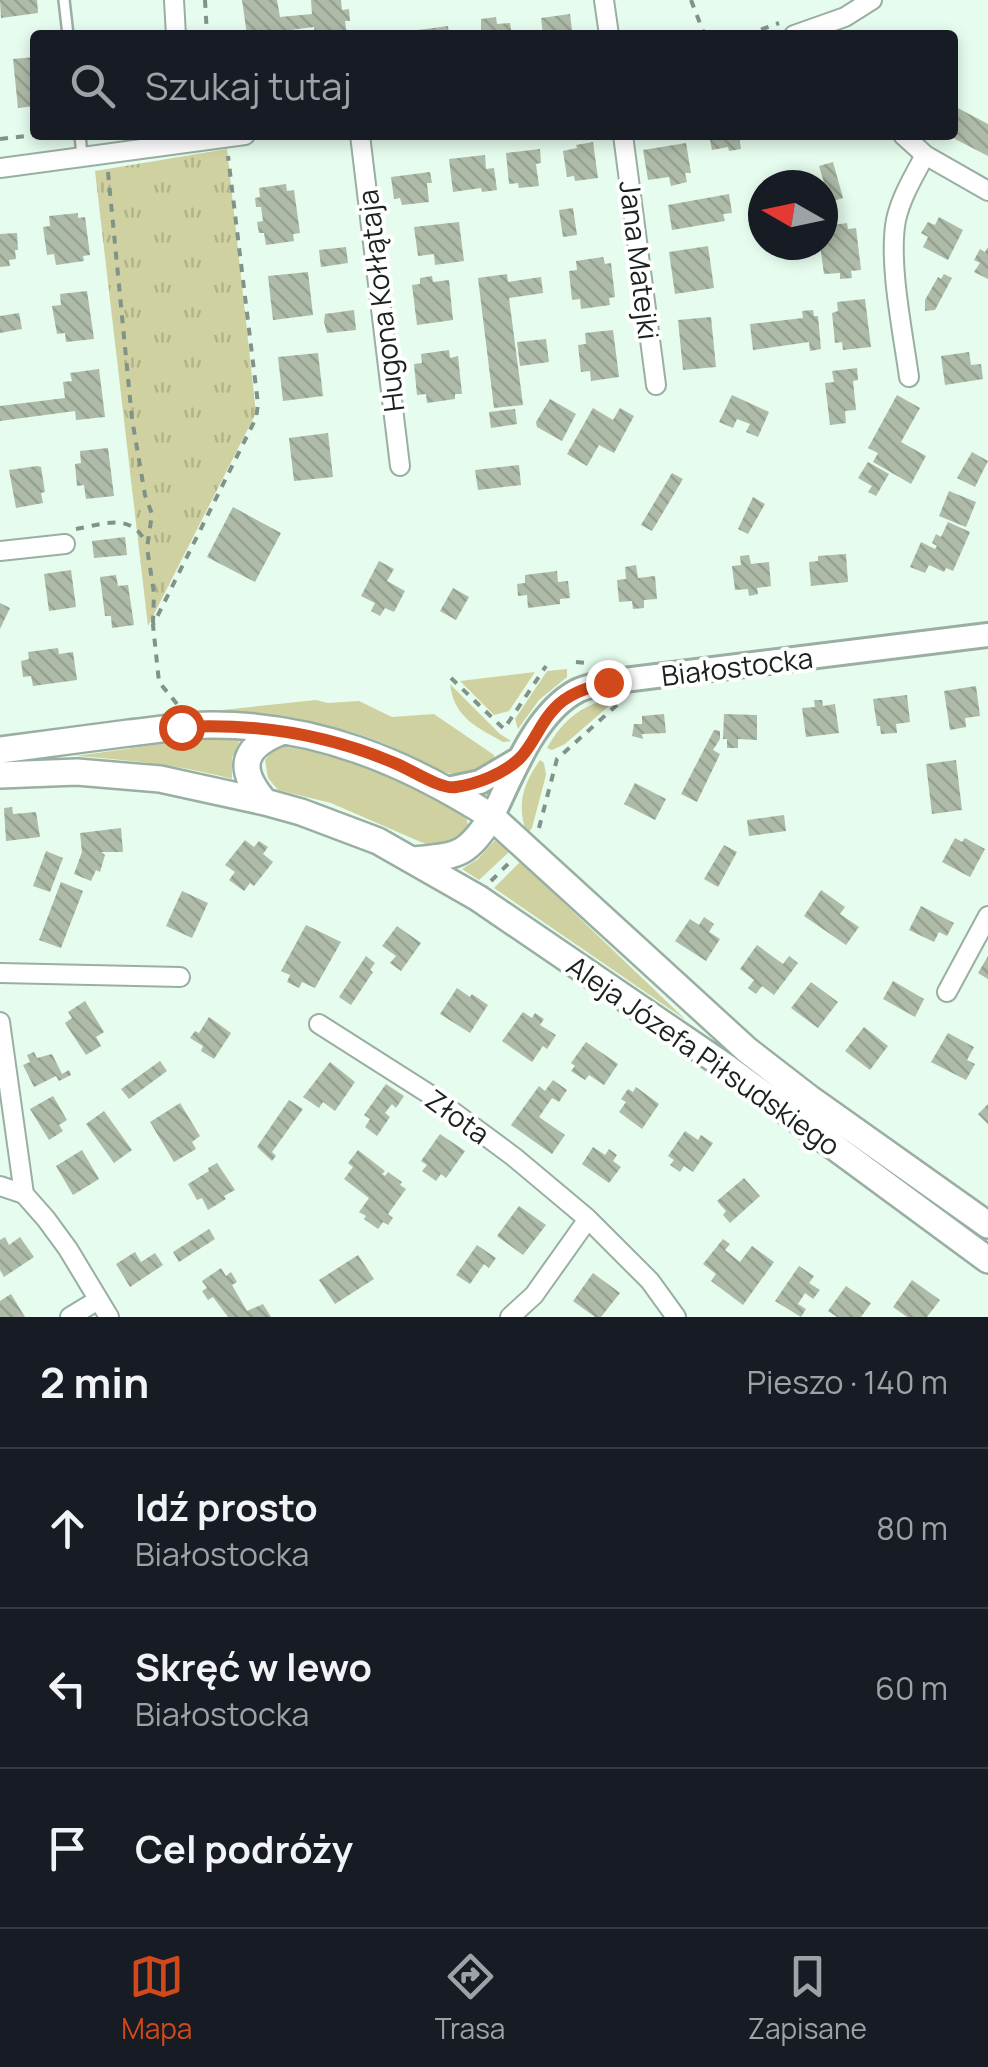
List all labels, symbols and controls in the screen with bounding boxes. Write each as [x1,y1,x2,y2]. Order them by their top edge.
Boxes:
search box [30,30,958,140]
icon: search [65,58,120,113]
text: Szukaj tutaj [145,59,352,111]
north arrow [748,170,838,260]
street label: Jana Matejki [611,178,669,342]
street label: Hugona Kołłątaja [348,188,412,414]
street label: Białostocka [659,638,815,694]
route end [586,660,632,706]
route start [159,705,205,751]
street label: Aleja Józefa Piłsudskiego [560,946,848,1164]
street label: Złota [418,1080,498,1152]
text: 2 min [40,1353,149,1411]
text: Pieszo · 140 m [747,1360,948,1404]
text: Idź prosto [135,1480,318,1532]
icon: ahead [40,1501,95,1556]
text: 80 m [876,1506,948,1550]
text: Białostocka [135,1532,309,1576]
text: Skręć w lewo [135,1640,372,1692]
icon: left [40,1661,95,1716]
text: 60 m [875,1666,948,1710]
text: Białostocka [135,1692,309,1736]
icon: arrive [40,1821,95,1876]
text: Cel podróży [135,1822,353,1874]
tab: Mapa [121,1949,192,2047]
tab: Trasa [435,1949,505,2047]
tab: Zapisane [748,1949,867,2047]

